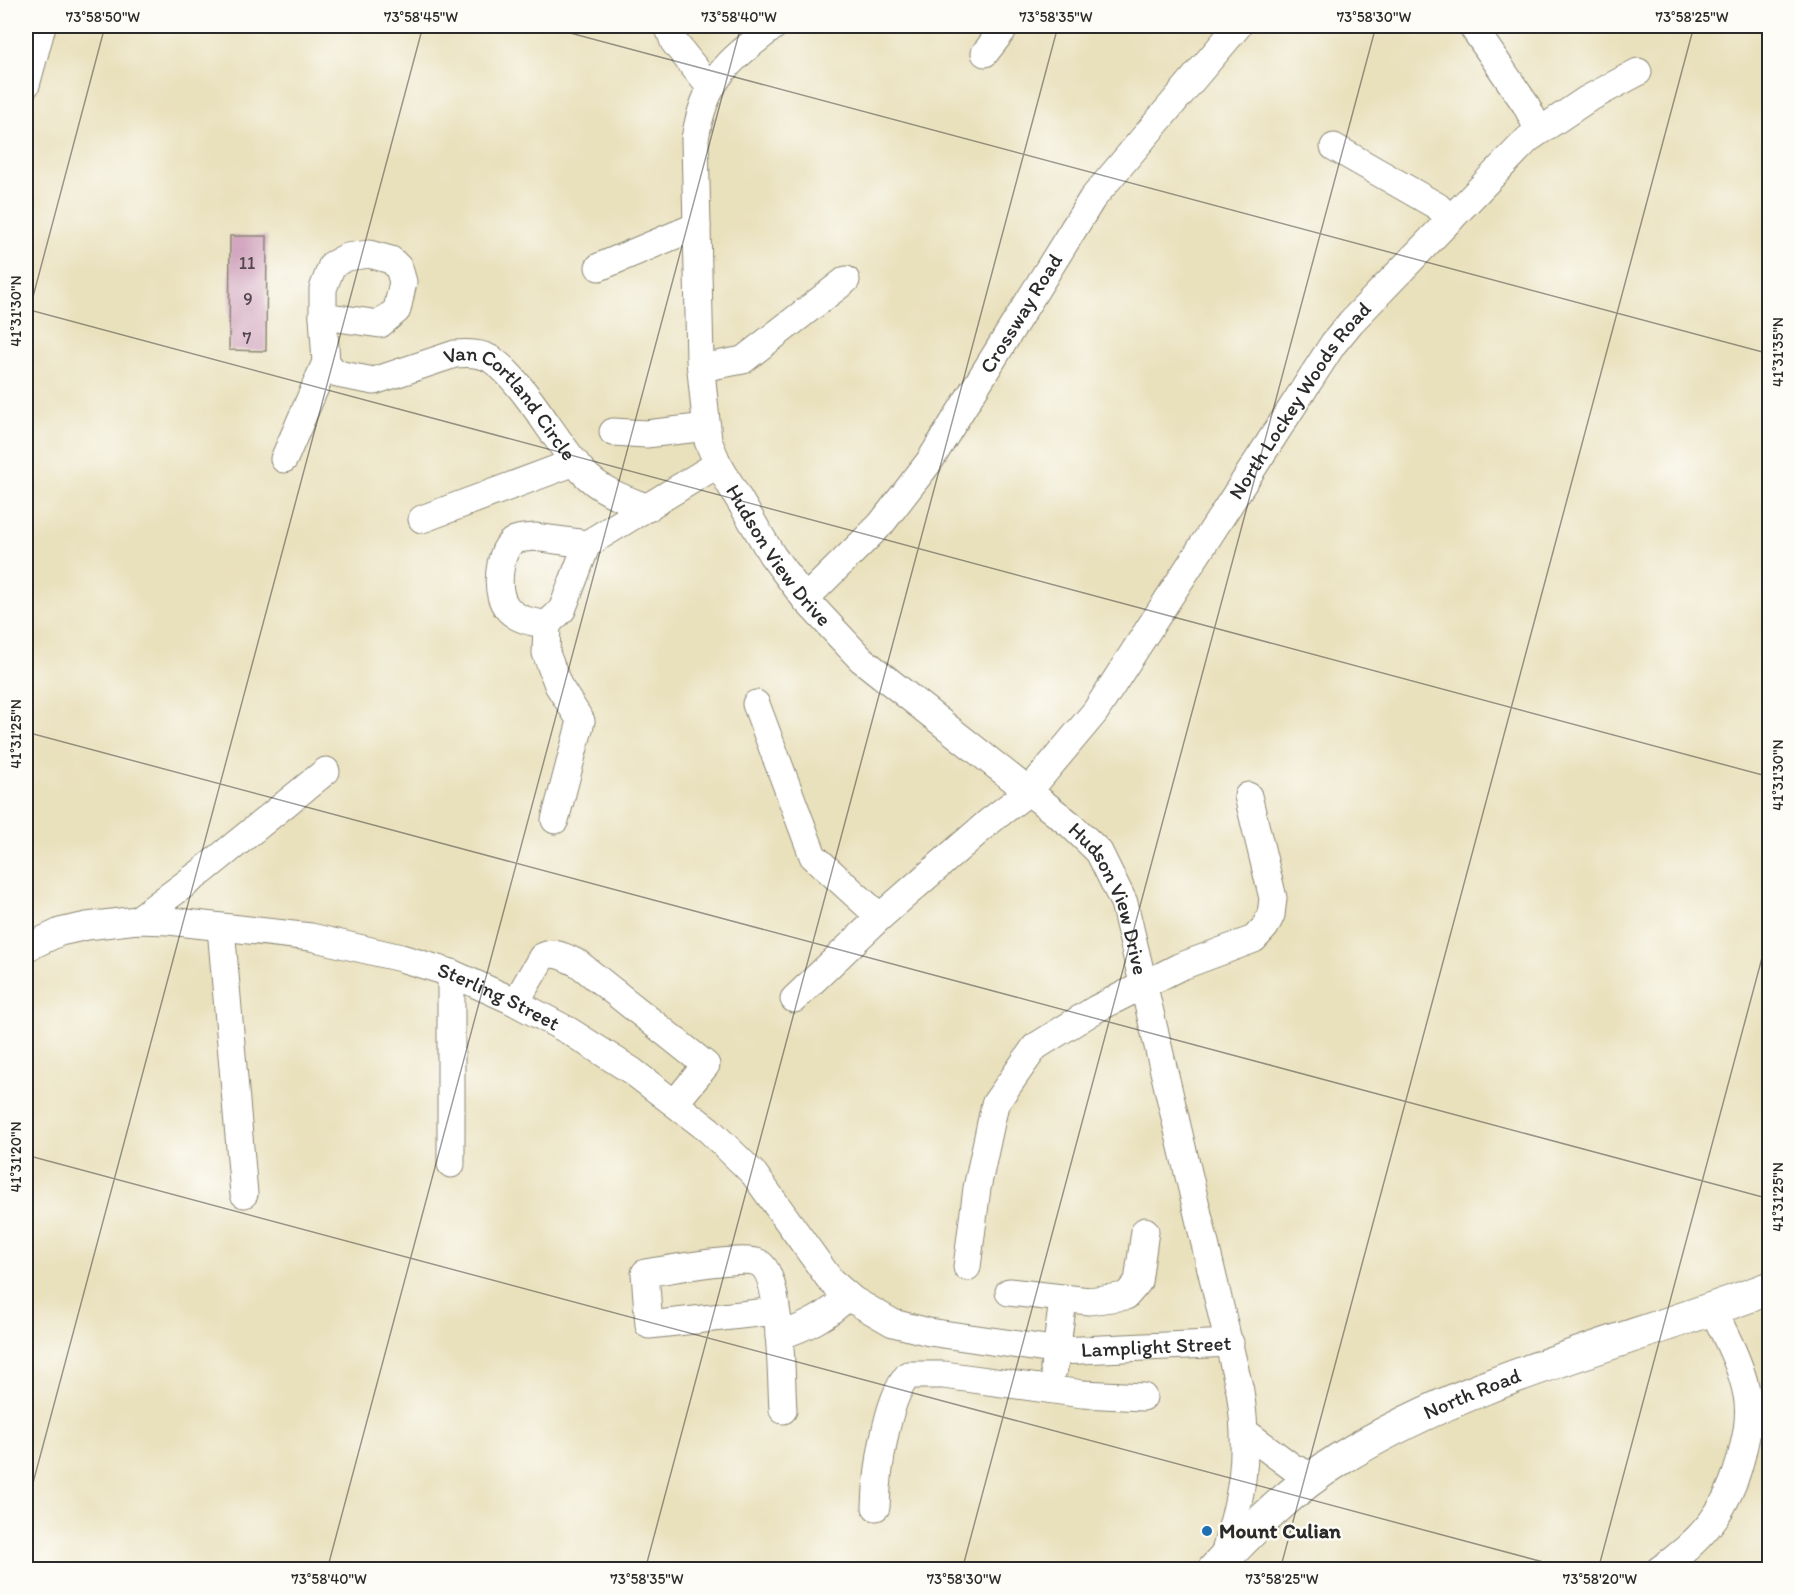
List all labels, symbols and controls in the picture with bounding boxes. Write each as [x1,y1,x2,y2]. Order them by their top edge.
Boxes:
text: 73°58'50"W [66,8,140,26]
text: 73°58'45"W [384,8,458,26]
text: 73°58'40"W [701,8,777,26]
text: 73°58'35"W [1019,8,1093,26]
text: 73°58'30"W [1337,8,1411,26]
text: 73°58'25"W [1656,8,1729,26]
street label: Crossway Road [974,248,1067,378]
house number: 11 [239,252,255,274]
text: 41°31'30"N [7,275,25,347]
house number: 9 [243,288,253,310]
street label: North Lockey Woods Road [1223,296,1376,504]
text: 41°31'35"N [1769,317,1787,387]
house number: 7 [243,327,252,349]
street label: Van Cortland Circle [440,340,582,465]
street label: Hudson View Drive [721,480,837,631]
text: 41°31'25"N [7,699,25,769]
text: 41°31'30"N [1769,739,1787,811]
street label: Hudson View Drive [1064,817,1154,977]
street label: Sterling Street [435,957,564,1036]
text: 41°31'20"N [7,1121,25,1193]
text: 41°31'25"N [1769,1162,1787,1232]
street label: Lamplight Street [1080,1330,1232,1362]
street label: North Road [1419,1362,1525,1425]
place label: Mount Culian [1219,1518,1341,1543]
marker: Mount Culian [1200,1524,1214,1538]
text: 73°58'40"W [291,1570,367,1588]
text: 73°58'35"W [610,1570,684,1588]
text: 73°58'30"W [927,1570,1001,1588]
text: 73°58'25"W [1246,1570,1319,1588]
text: 73°58'20"W [1563,1570,1637,1588]

